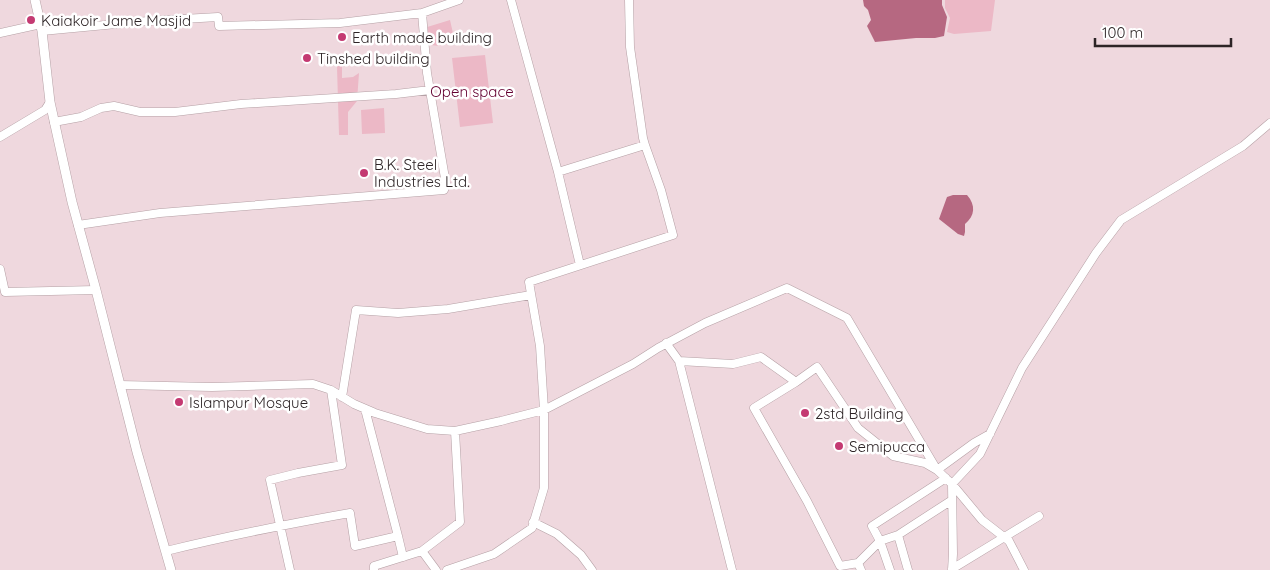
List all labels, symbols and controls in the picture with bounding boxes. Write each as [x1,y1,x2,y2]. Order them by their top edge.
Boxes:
place label: Kaiakoir Jame Masjid [41,11,191,30]
marker: Kaiakoir Jame Masjid [25,14,37,26]
scale bar [1095,15,1231,47]
text: 100 m [1102,23,1143,42]
place label: Earth made building [352,28,492,47]
marker: Earth made building [336,31,348,43]
place label: Tinshed building [317,49,430,68]
marker: Tinshed building [301,52,313,64]
park label: Open space [430,82,514,101]
place label: B.K. Steel Industries Ltd. [374,155,470,191]
marker: B.K. Steel Industries Ltd. [358,167,370,179]
place label: Islampur Mosque [189,393,308,412]
marker: Islampur Mosque [173,396,185,408]
place label: 2std Building [815,404,904,423]
marker: 2std Building [799,407,811,419]
place label: Semipucca [849,437,925,456]
marker: Semipucca [833,440,845,452]

